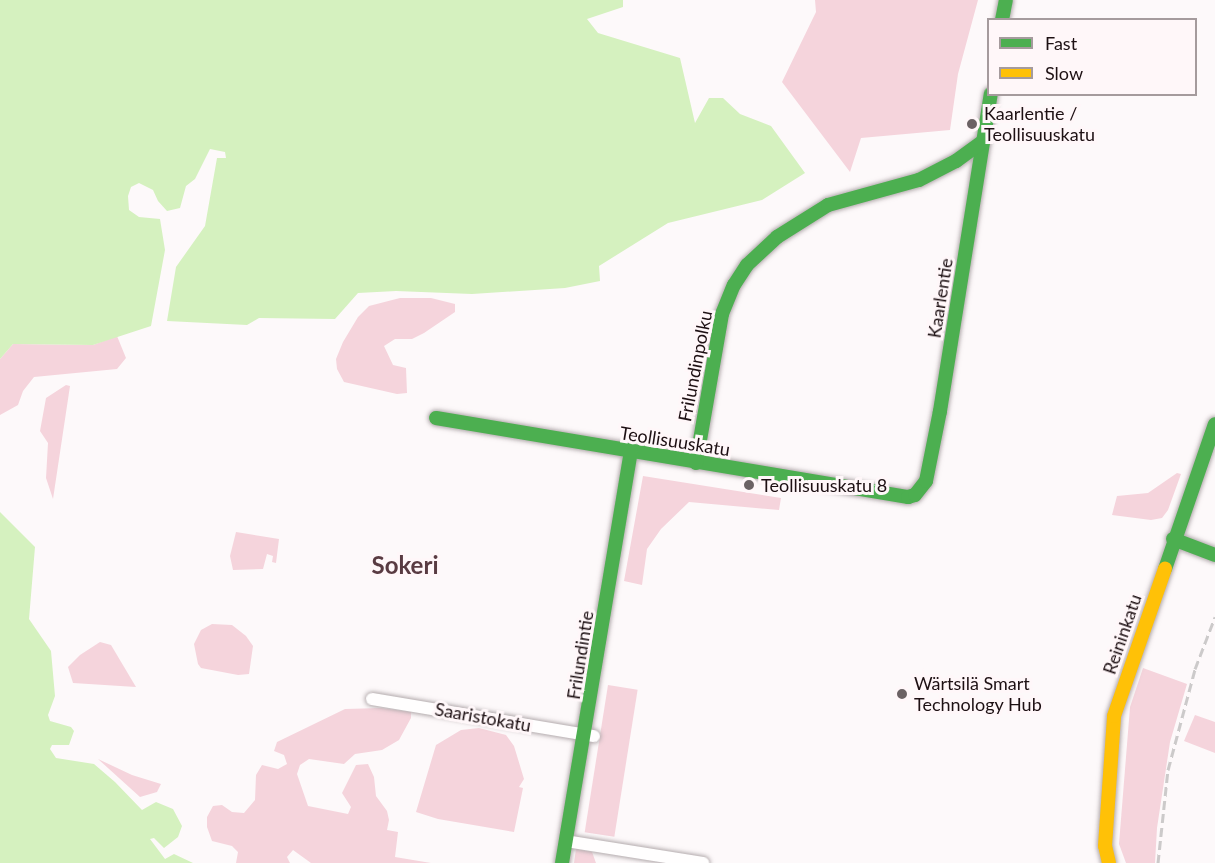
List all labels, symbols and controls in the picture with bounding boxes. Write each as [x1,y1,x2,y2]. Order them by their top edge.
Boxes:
legend [987,18,1197,96]
text: Fast [1045,32,1077,54]
text: Slow [1045,62,1083,84]
place label: Kaarlentie / Teollisuuskatu [984,103,1095,146]
marker: Kaarlentie / Teollisuuskatu [965,117,979,131]
street label: Kaarlentie [923,257,957,339]
street label: Frilundinpolku [674,309,716,423]
street label: Teollisuuskatu [618,422,732,460]
place label: Teollisuuskatu 8 [761,474,887,496]
marker: Teollisuuskatu 8 [742,478,756,492]
district label: Sokeri [372,551,438,579]
street label: Reininkatu [1098,591,1146,677]
street label: Frilundintie [562,609,598,701]
place label: Wärtsilä Smart Technology Hub [914,673,1042,716]
marker: Wärtsilä Smart Technology Hub [895,687,909,701]
street label: Saaristokatu [433,698,533,736]

